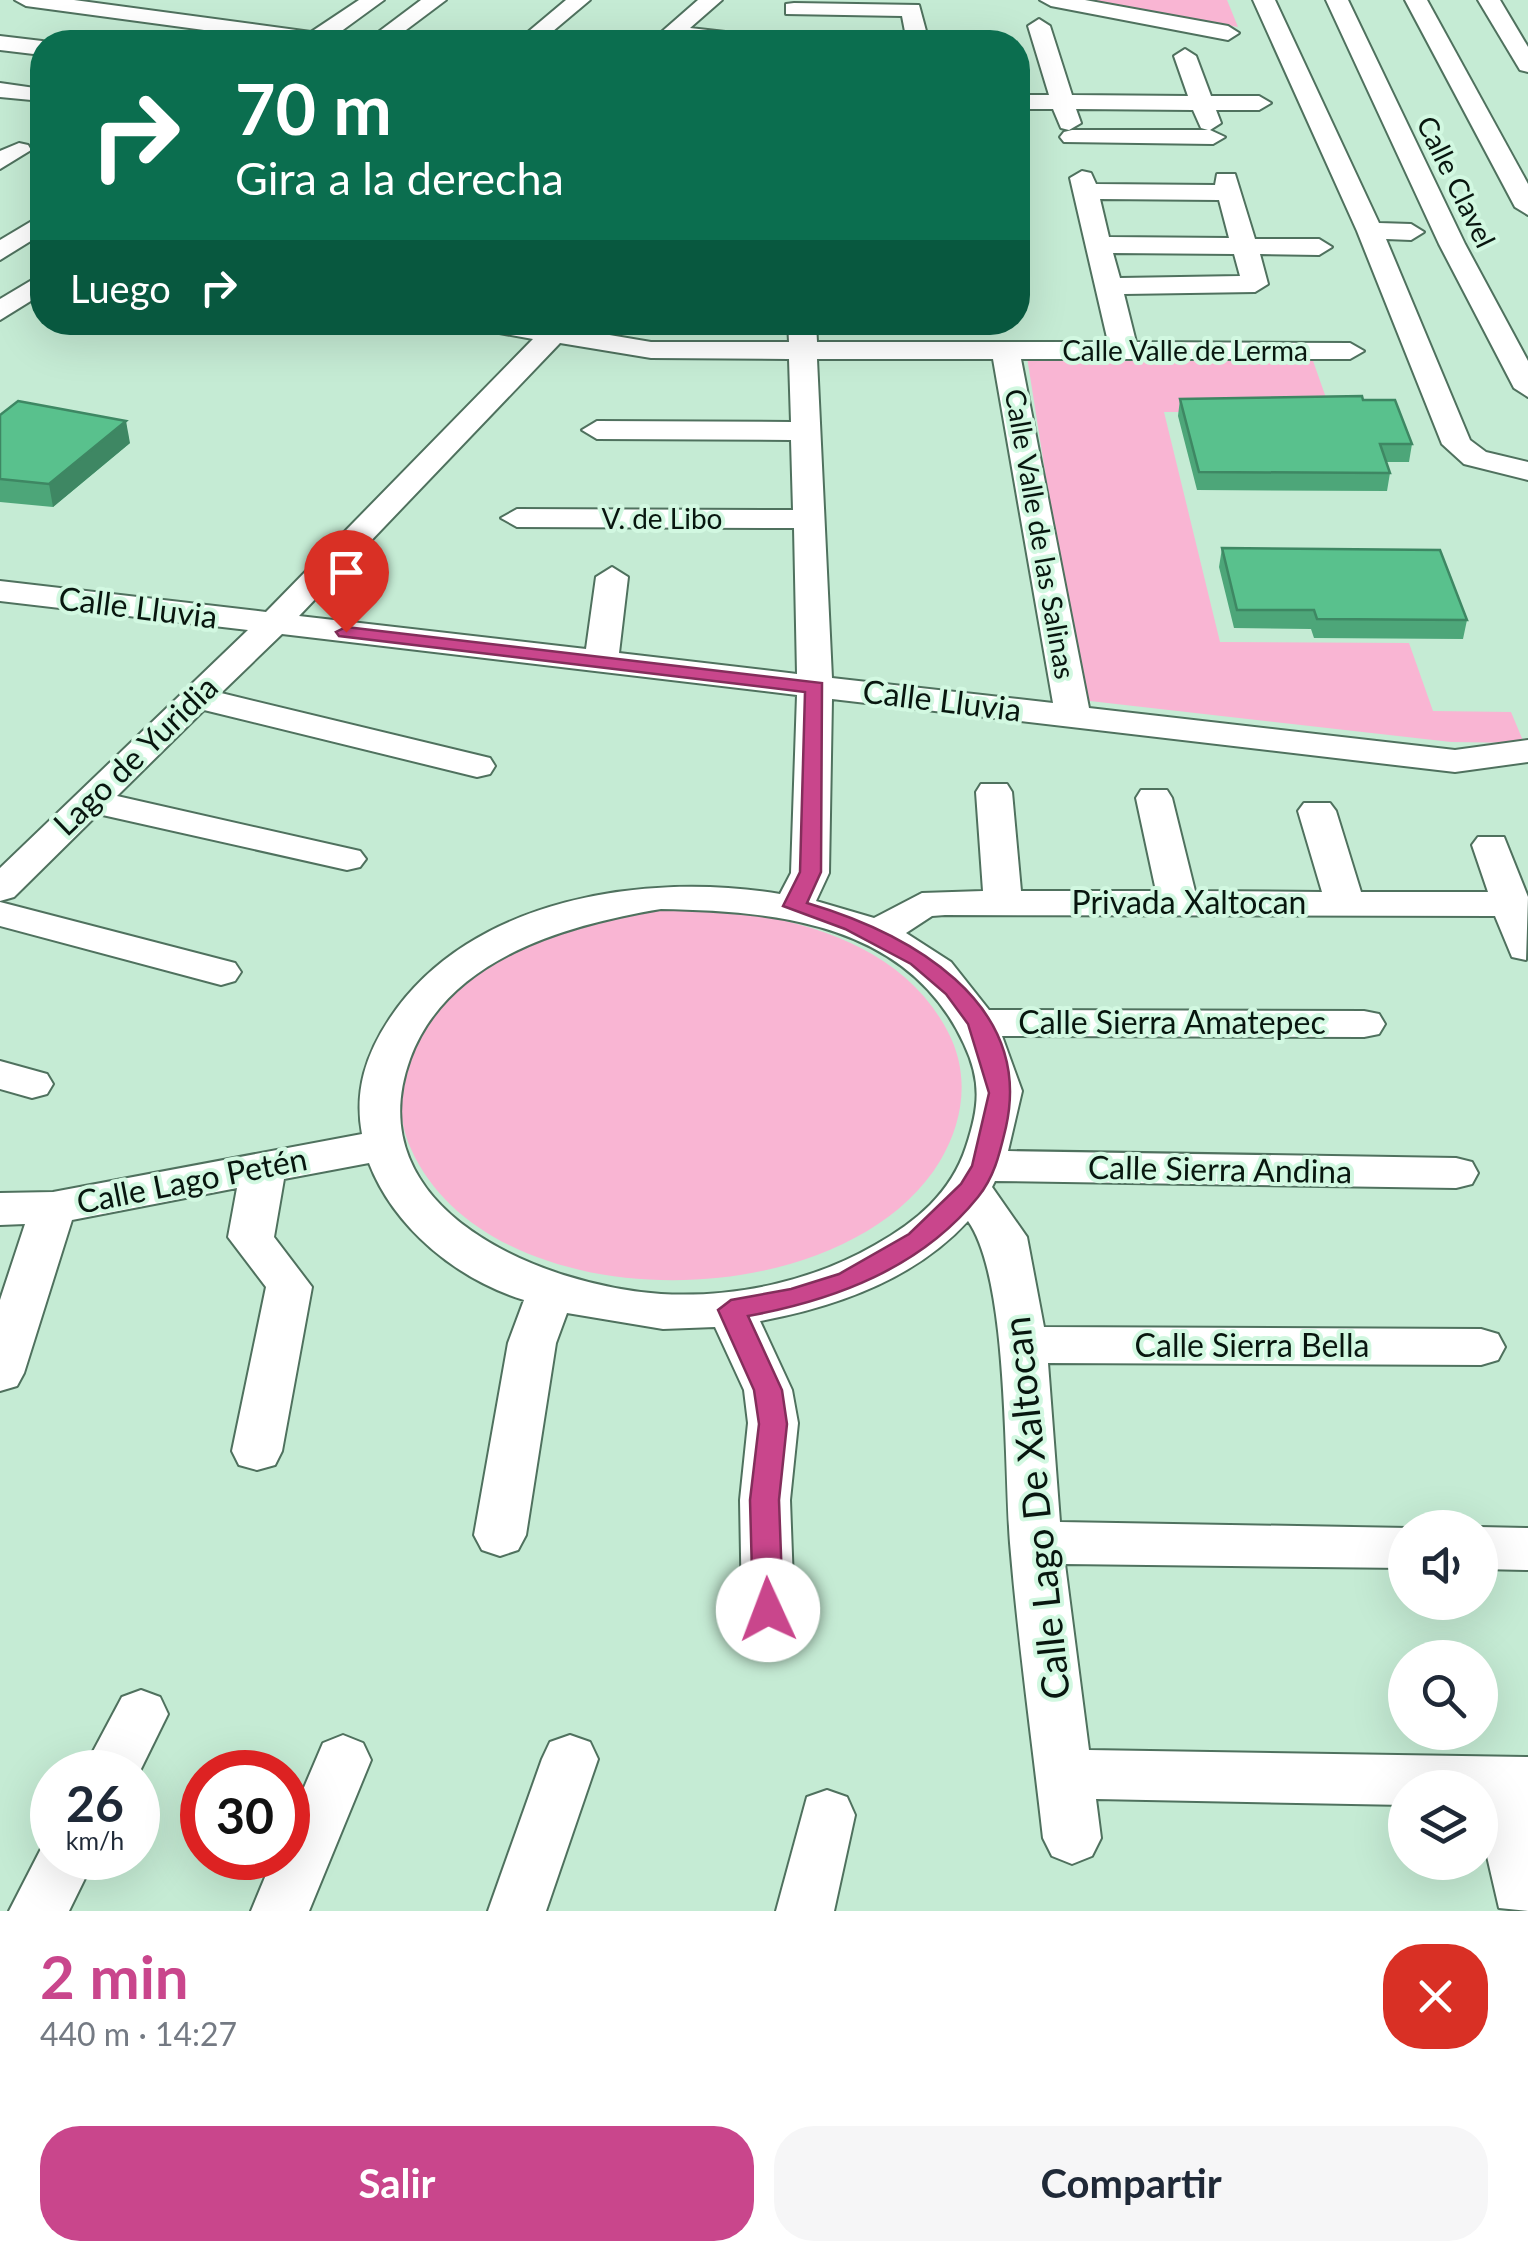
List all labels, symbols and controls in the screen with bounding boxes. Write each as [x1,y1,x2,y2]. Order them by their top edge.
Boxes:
text: 70 m [235,66,392,150]
icon: right [70,70,200,200]
street label: Calle Clavel [1410,110,1503,253]
text: Gira a la derecha [235,151,564,205]
icon: right [191,260,246,315]
text: Luego [70,265,171,311]
street label: Calle Valle de Lerma [1062,333,1308,367]
street label: Calle Valle de las Salinas [999,386,1083,682]
street label: V. de Libo [602,501,722,535]
pin [304,530,389,633]
icon: arrive [319,545,374,600]
street label: Calle Lluvia [57,577,220,636]
street label: Lago de Yuridia [45,667,225,843]
street label: Calle Lluvia [861,670,1024,729]
street label: Privada Xaltocan [1072,882,1306,921]
street label: Calle Sierra Amatepec [1018,1002,1326,1041]
street label: Calle Lago Petén [73,1138,310,1221]
street label: Calle Sierra Andina [1088,1147,1352,1190]
street label: Calle Lago De Xaltocan [992,1314,1078,1702]
street label: Calle Sierra Bella [1135,1325,1369,1364]
map controls [1388,1510,1498,1880]
button: sound [1388,1510,1498,1620]
position arrow [716,1558,820,1662]
button: search [1388,1640,1498,1750]
speed limit sign: 30 [180,1750,310,1880]
button: layers [1388,1770,1498,1880]
text: 26 [66,1773,124,1833]
text: km/h [66,1825,124,1855]
text: 2 min [40,1940,189,2012]
button: close [1383,1944,1488,2049]
text: 440 m · 14:27 [40,2014,237,2053]
button: Salir [40,2126,754,2241]
button: Compartir [774,2126,1488,2241]

